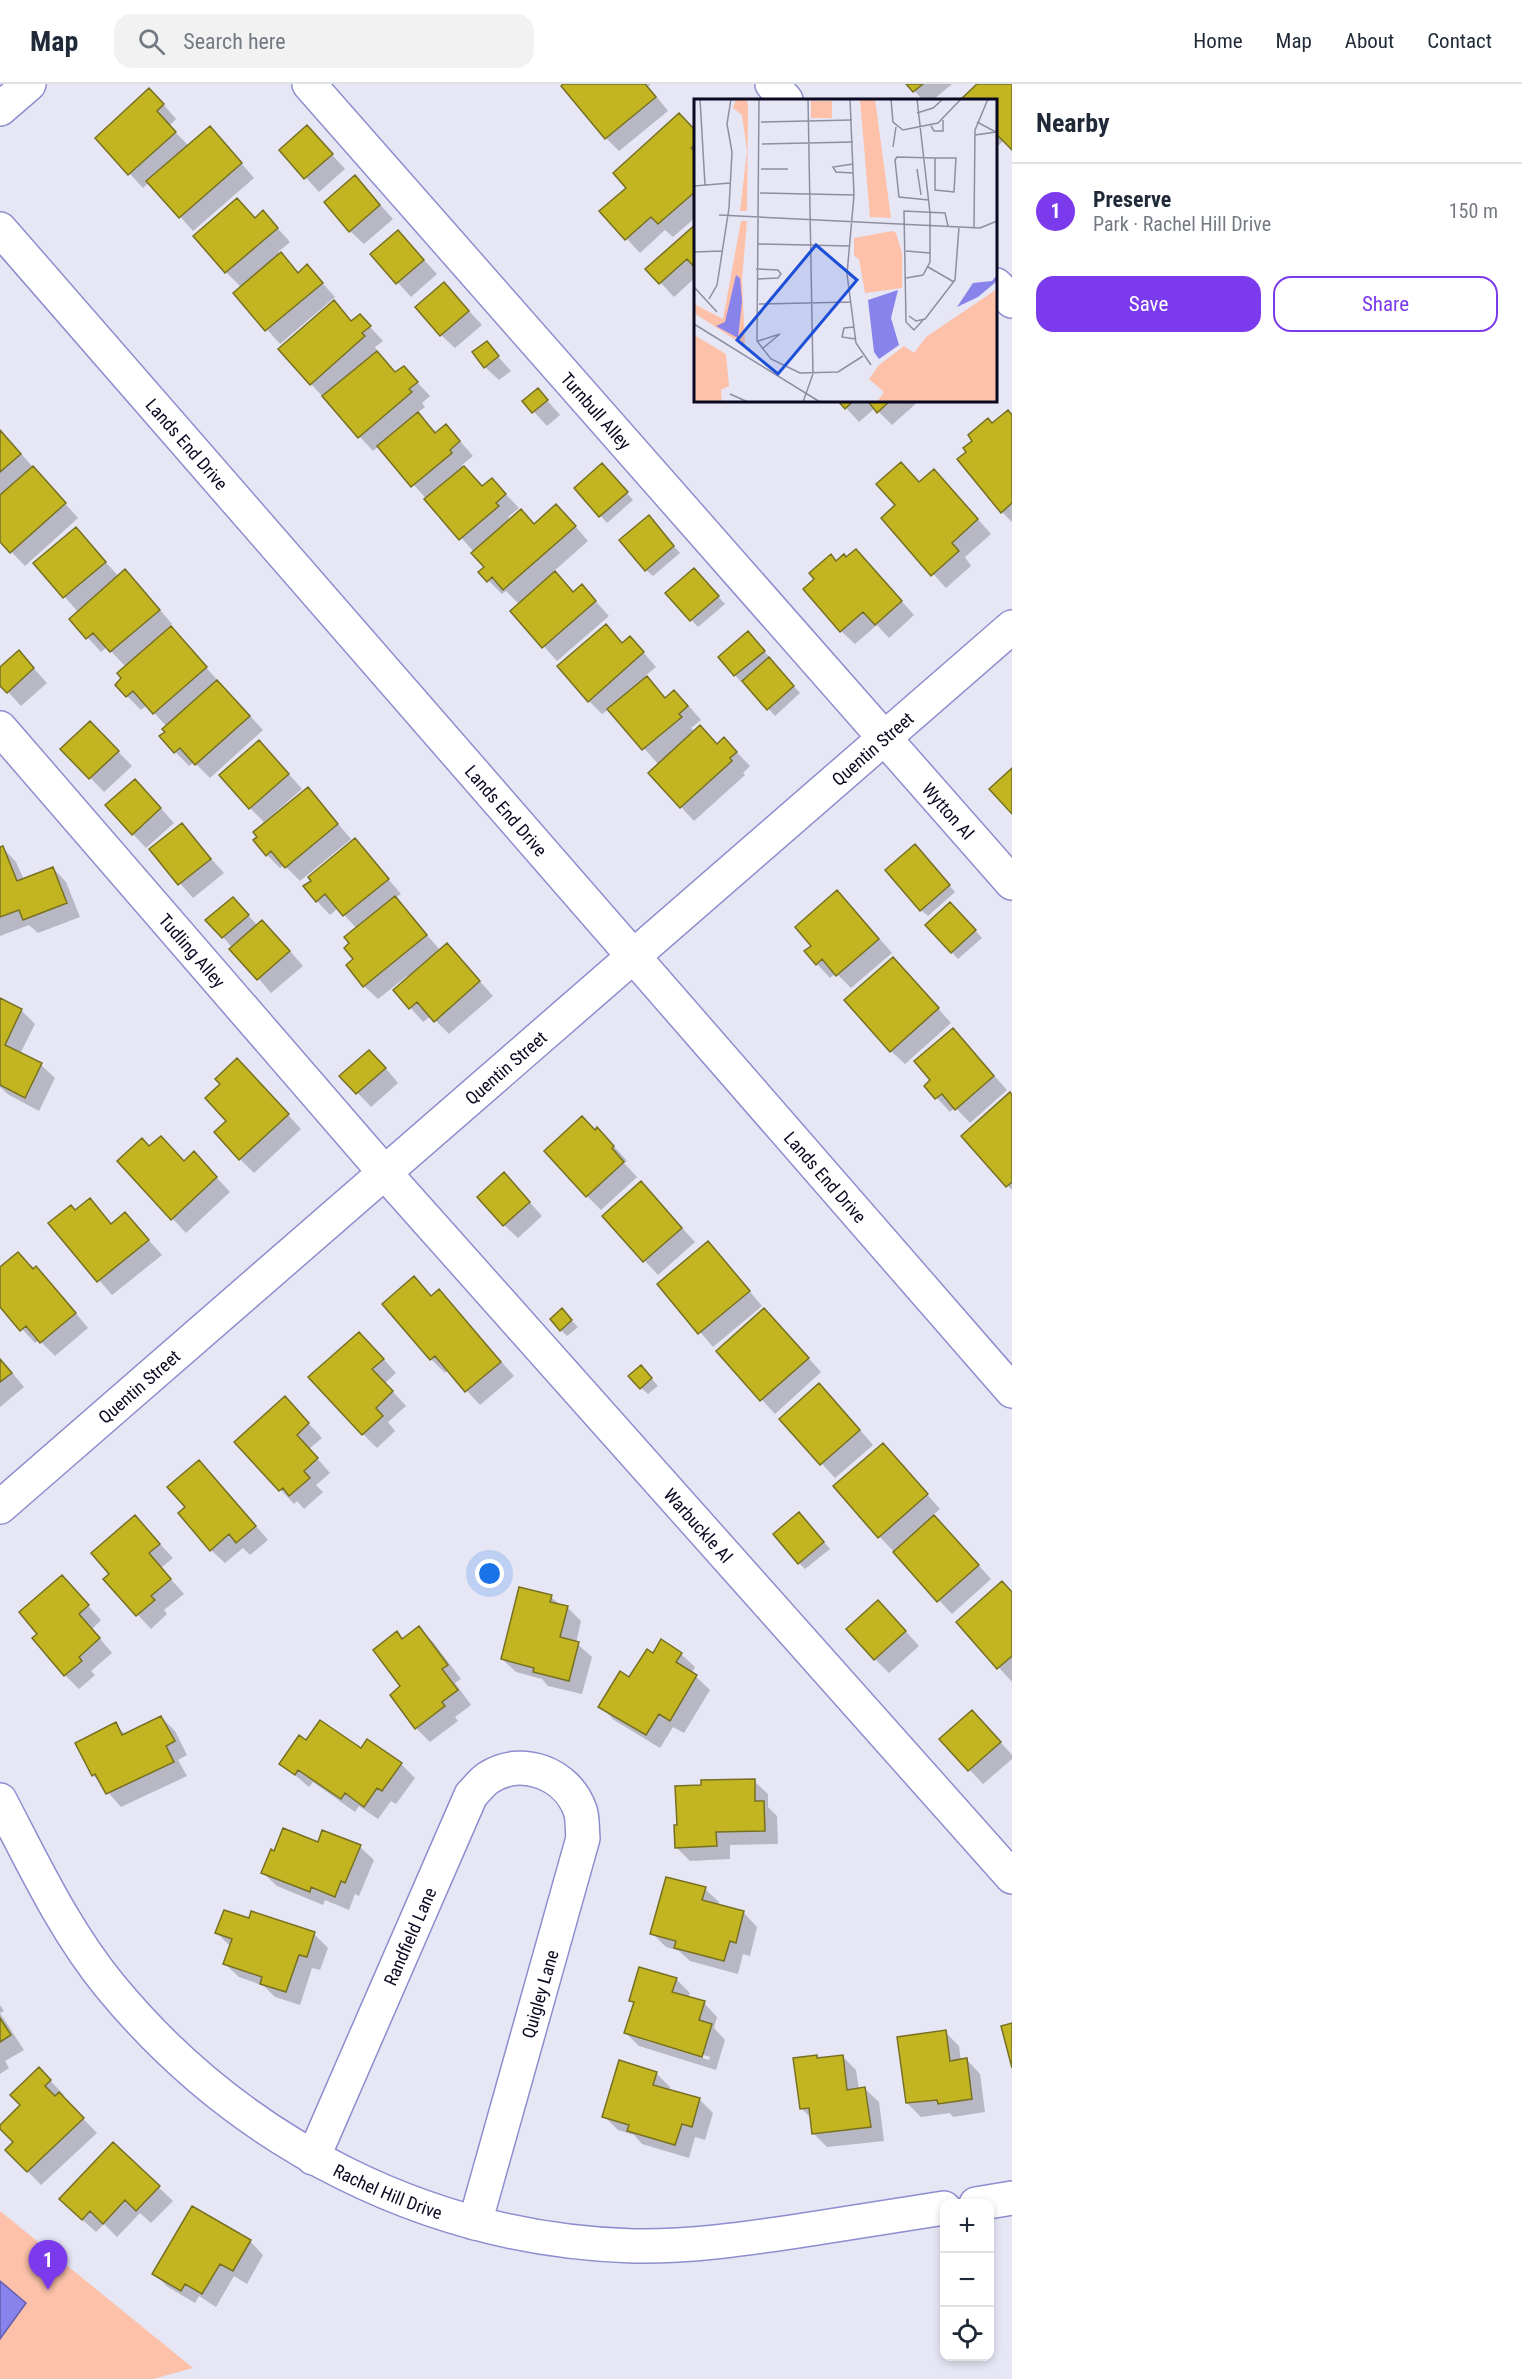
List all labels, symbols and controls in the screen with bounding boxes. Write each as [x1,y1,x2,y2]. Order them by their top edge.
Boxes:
search box [114,14,534,68]
text: Map [30,25,78,58]
icon: search [135,25,168,58]
text: Search here [183,29,286,54]
text: Home [1193,29,1243,53]
text: Map [1276,29,1312,53]
text: About [1345,29,1394,53]
text: Contact [1427,29,1492,53]
inset map [694,99,997,402]
text: Nearby [1036,108,1110,138]
text: Preserve [1093,187,1171,212]
text: 1 [1050,199,1061,223]
text: 150 m [1449,199,1498,223]
text: Park · Rachel Hill Drive [1093,212,1271,236]
button: Save [1036,276,1261,332]
button: Share [1273,276,1498,332]
street label: Turnbull Alley [557,368,636,454]
street label: Lands End Drive [142,394,232,494]
street label: Quentin Street [827,707,917,790]
street label: Lands End Drive [461,761,552,860]
street label: Wytton Al [918,778,979,843]
street label: Tudling Alley [155,909,230,992]
street label: Quentin Street [461,1026,551,1108]
street label: Lands End Drive [780,1127,871,1227]
street label: Quentin Street [94,1345,184,1427]
street label: Warbuckle Al [660,1484,737,1567]
your location [475,1559,504,1588]
street label: Randfield Lane [379,1884,440,1988]
street label: Quigley Lane [517,1947,563,2041]
street label: Rachel Hill Drive [330,2159,445,2223]
map controls [940,2199,994,2361]
button: + [940,2199,994,2253]
pin: 1 [28,2240,68,2290]
button: − [940,2253,994,2307]
button: locate [940,2307,994,2361]

